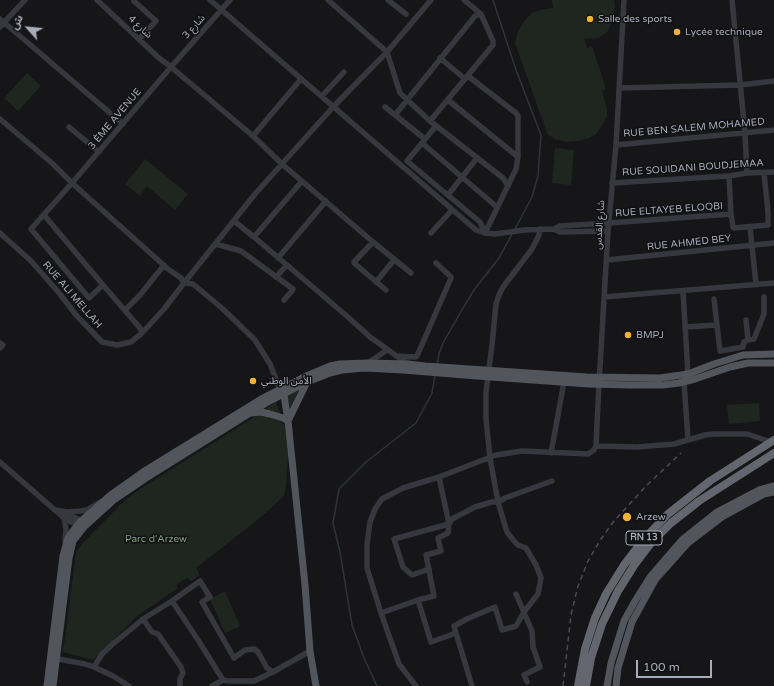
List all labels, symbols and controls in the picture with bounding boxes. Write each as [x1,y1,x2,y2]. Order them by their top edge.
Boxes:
north arrow [8,8,48,48]
street label: شارع 3 [180,12,208,42]
text: ش [8,13,26,32]
street label: شارع 4 [126,13,154,41]
place label: Salle des sports [598,13,672,25]
marker: Salle des sports [585,14,595,24]
place label: Lycée technique [685,26,763,38]
marker: Lycée technique [672,27,682,37]
street label: 3 ÈME AVENUE [86,86,144,152]
street label: RUE BEN SALEM MOHAMED [623,116,765,140]
street label: RUE SOUIDANI BOUDJEMAA [622,157,764,179]
street label: شارع القدس [592,200,608,250]
street label: RUE ELTAYEB ELOQBI [615,200,723,220]
street label: RUE AHMED BEY [646,233,732,253]
street label: RUE ALI MELLAH [40,259,104,331]
place label: BMPJ [636,329,664,341]
marker: BMPJ [623,330,633,340]
place label: الأمن الوطني [261,375,312,387]
marker: الأمن الوطني [248,376,258,386]
marker: Arzew [621,511,633,523]
place label: Arzew [636,511,666,523]
road number: RN 13 [626,531,662,545]
park label: Parc d'Arzew [125,533,187,545]
scale bar [638,652,714,678]
text: 100 m [643,660,680,674]

